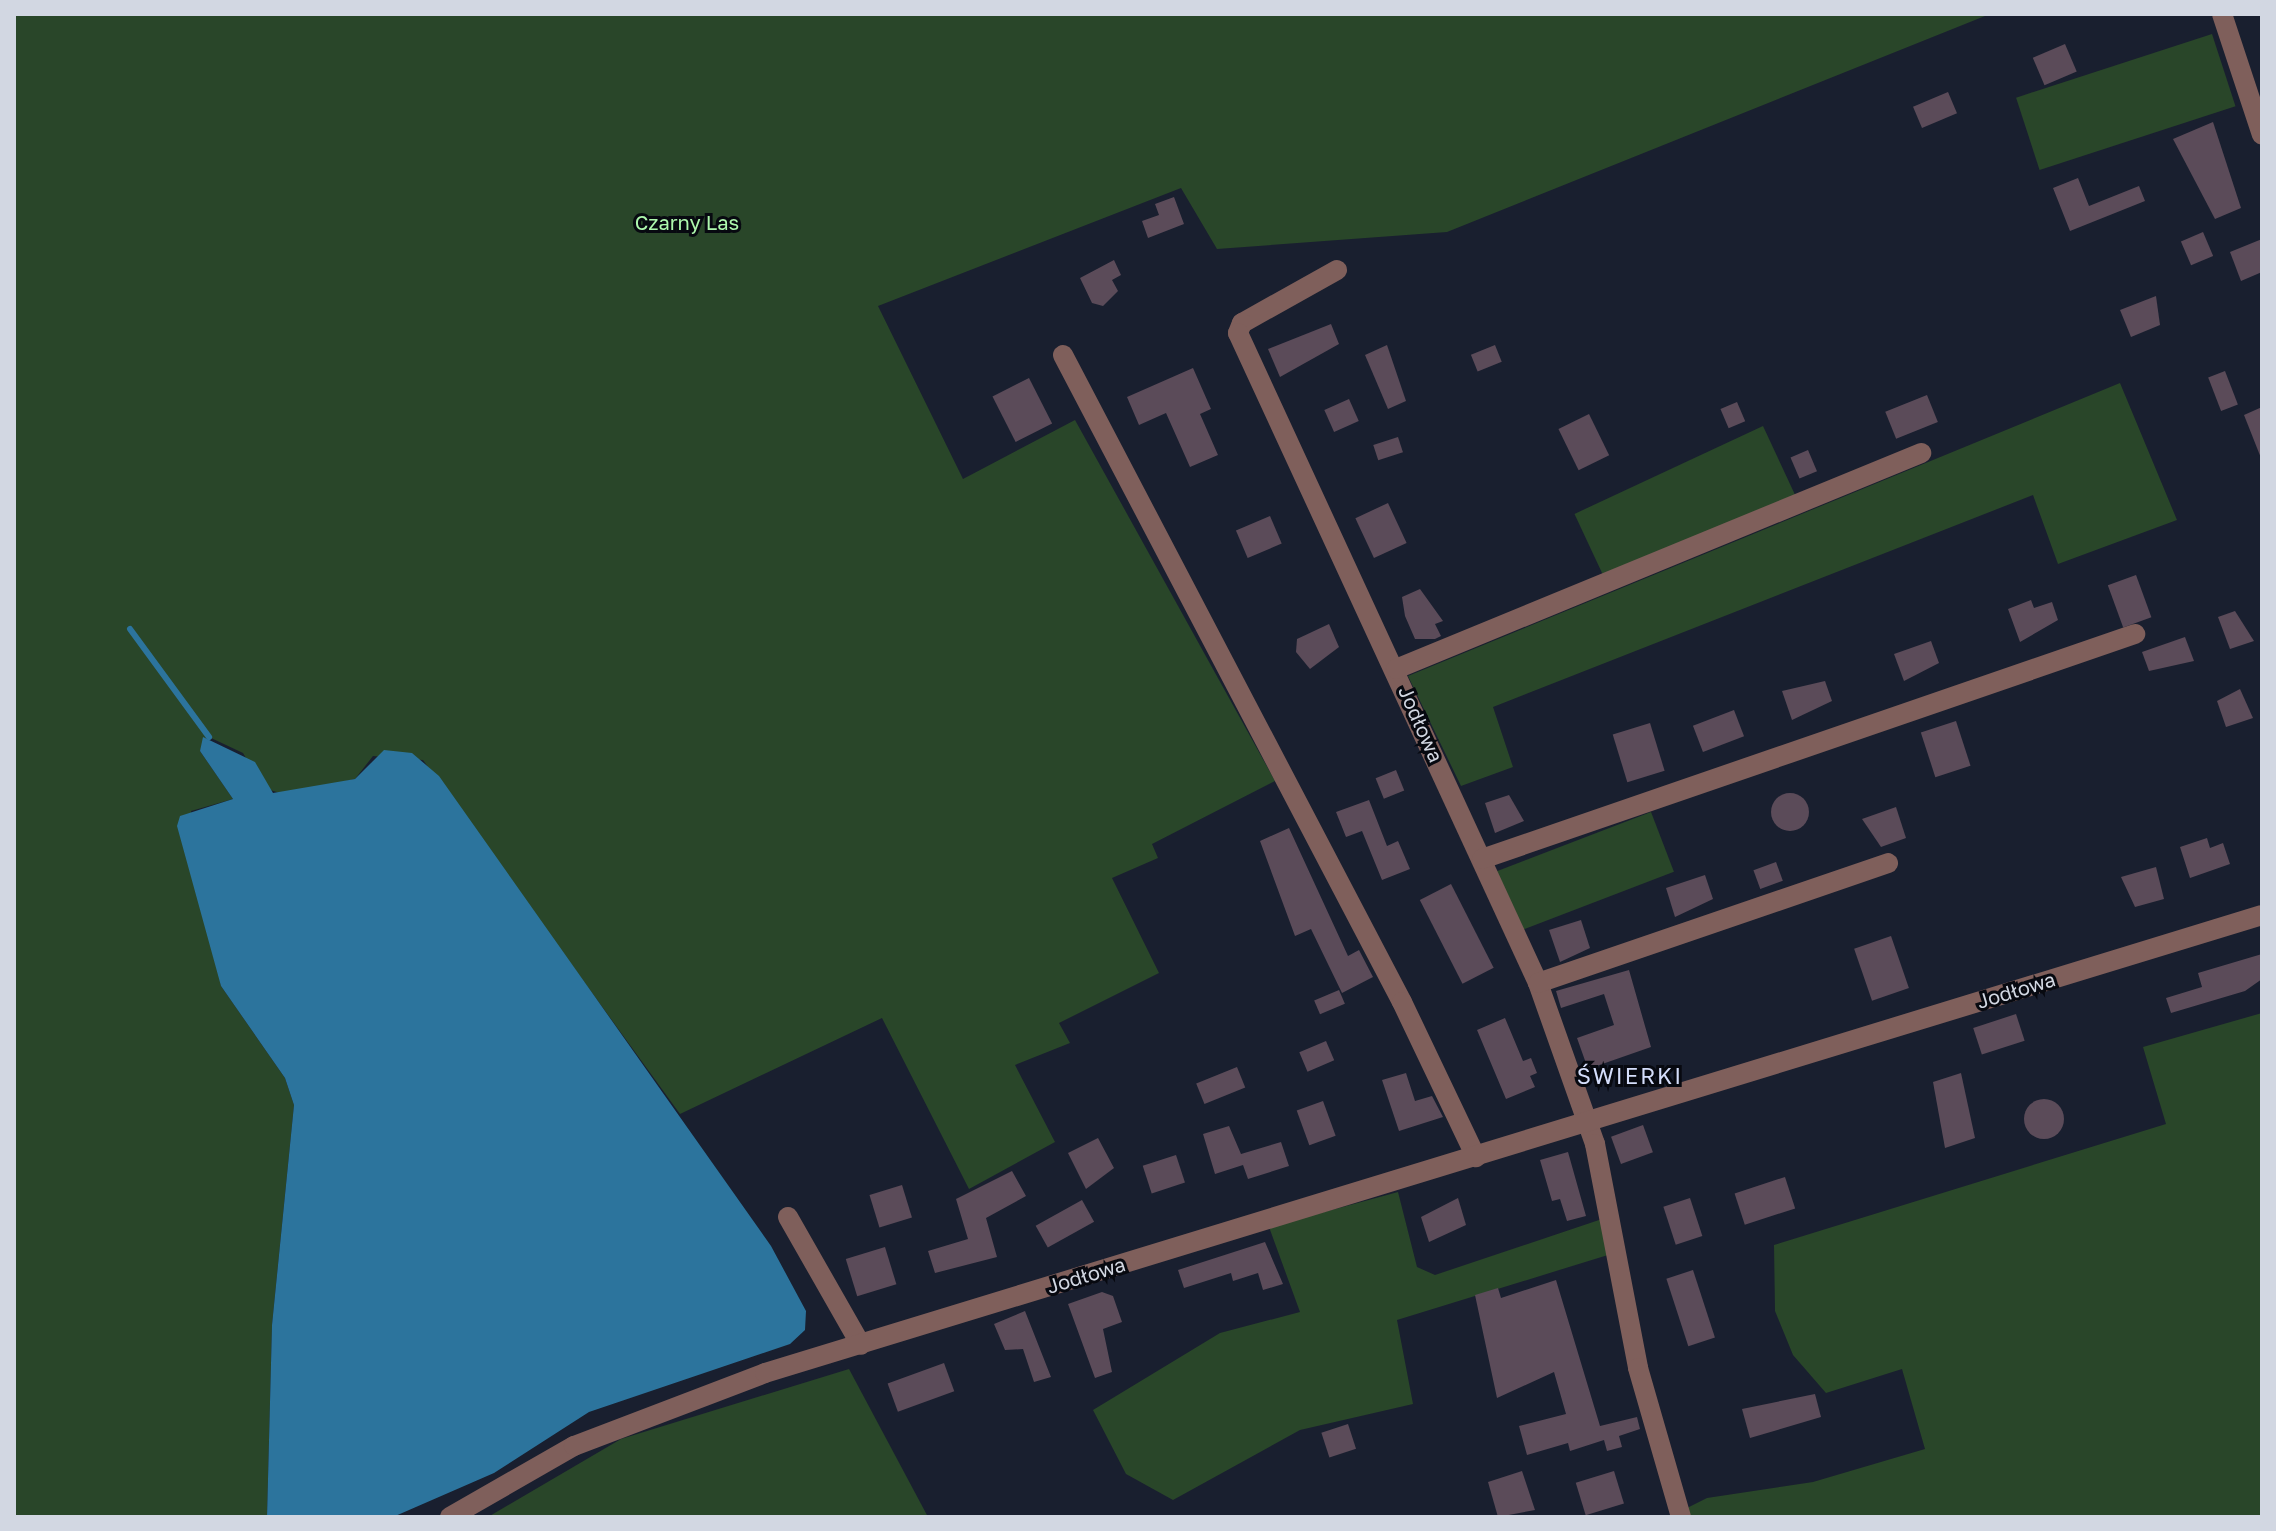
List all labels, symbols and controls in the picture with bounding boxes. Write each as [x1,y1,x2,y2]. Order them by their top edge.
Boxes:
park label: Czarny Las [635,210,739,234]
street label: Jodłowa [1394,682,1448,766]
street label: Jodłowa [1974,967,2058,1013]
district label: ŚWIERKI [1577,1063,1683,1089]
street label: Jodłowa [1044,1252,1128,1298]

